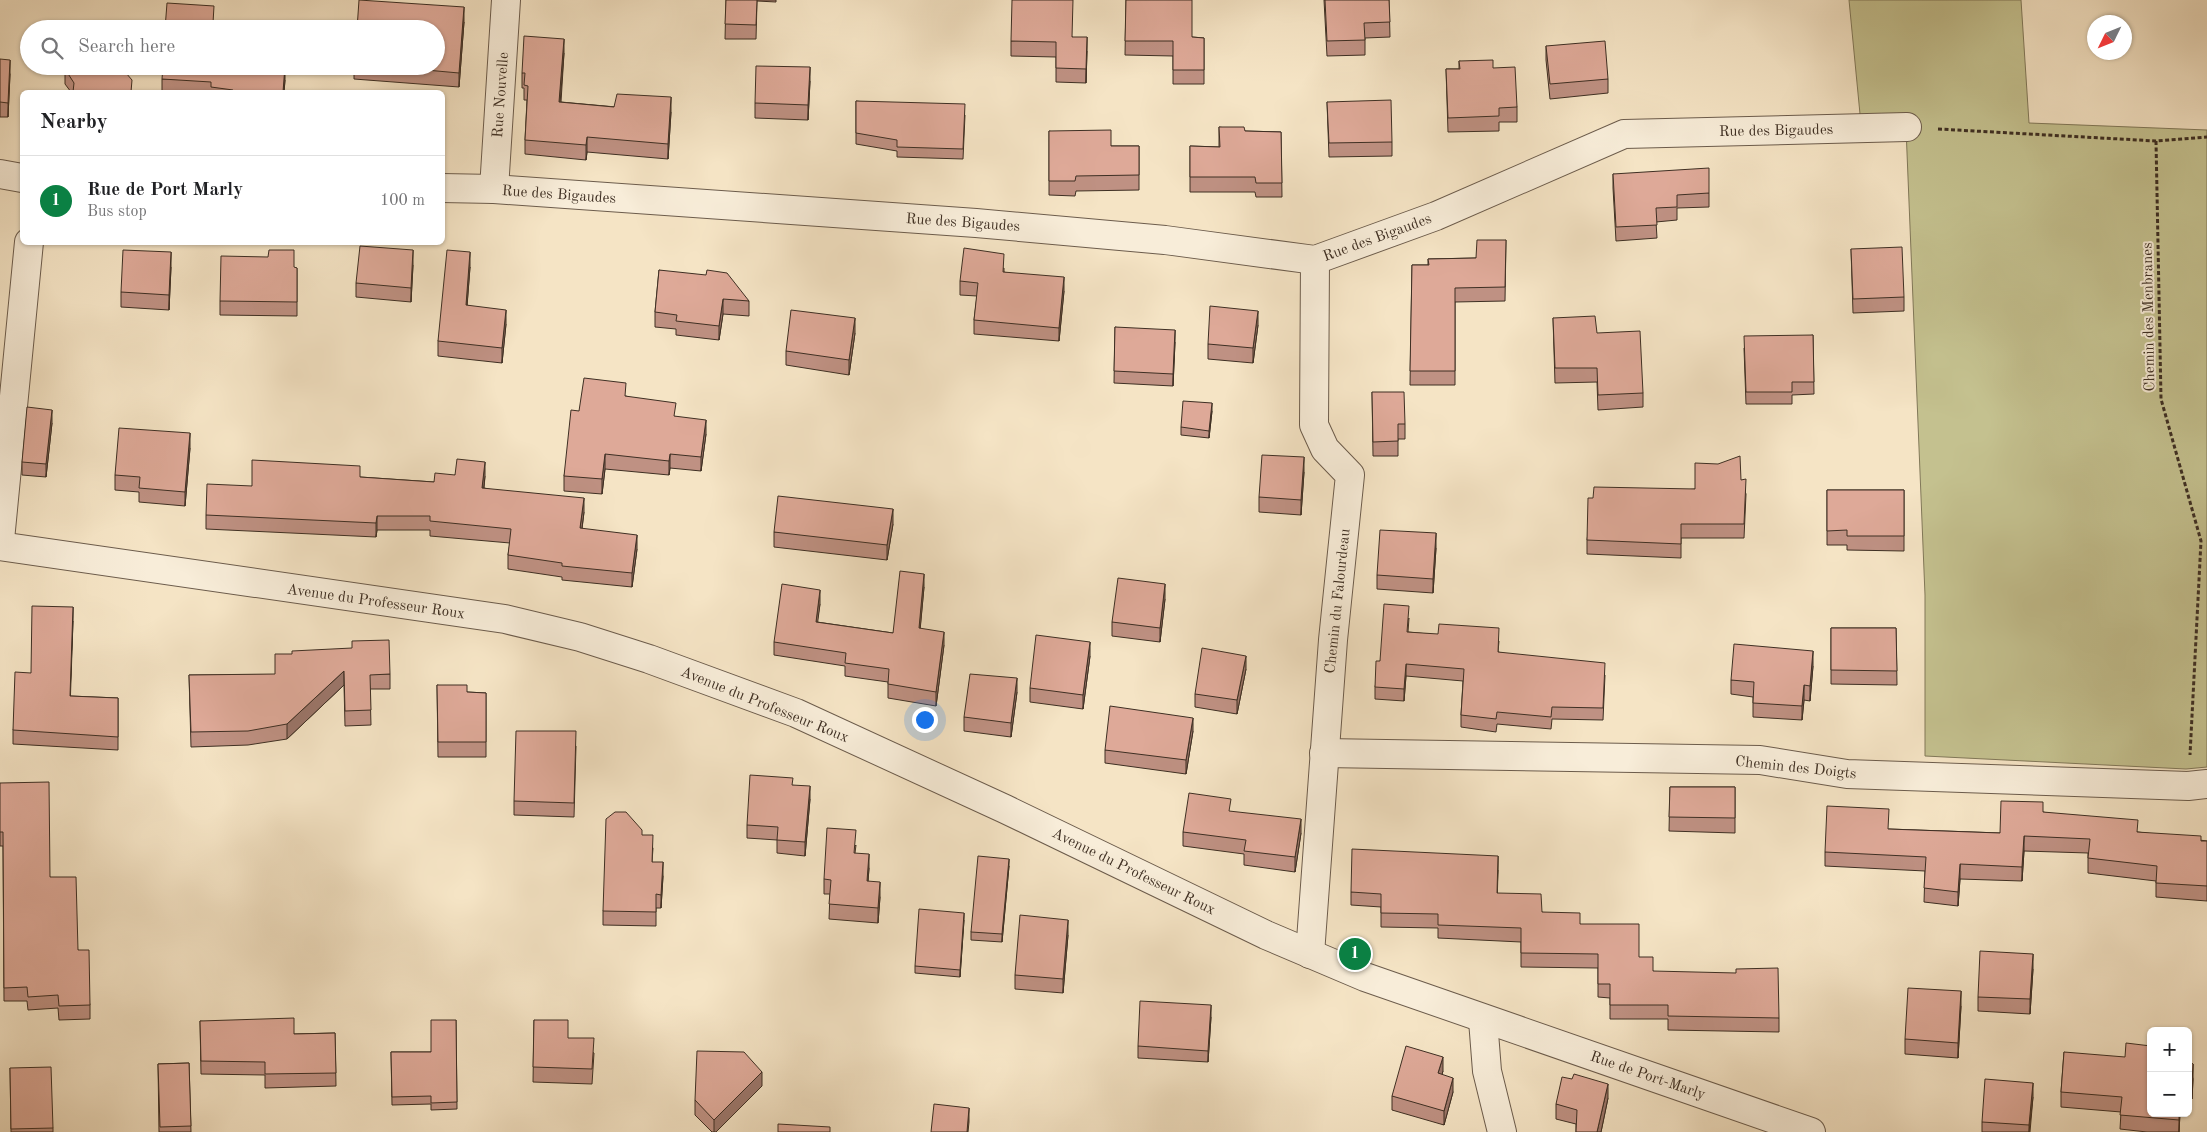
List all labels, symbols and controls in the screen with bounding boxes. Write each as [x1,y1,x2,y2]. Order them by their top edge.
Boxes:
north arrow [2087,15,2132,60]
search box [20,20,445,75]
icon: search [38,34,66,62]
text: Search here [78,38,175,57]
street label: Rue Nouvelle [491,52,512,139]
text: Nearby [40,112,108,133]
street label: Rue des Bigaudes [1719,123,1833,140]
text: Rue de Port Marly [87,181,243,200]
street label: Rue des Bigaudes [501,184,617,207]
text: 1 [51,193,61,209]
text: 100 m [380,193,425,209]
text: Bus stop [87,204,147,220]
street label: Rue des Bigaudes [905,212,1021,235]
street label: Rue des Bigaudes [1321,212,1434,265]
street label: Chemin des Menbranes [2141,242,2158,392]
street label: Chemin du Falourdeau [1323,528,1354,674]
street label: Avenue du Professeur Roux [286,583,466,622]
street label: Avenue du Professeur Roux [678,665,851,746]
your location [912,707,938,733]
street label: Chemin des Doigts [1734,755,1857,782]
street label: Avenue du Professeur Roux [1049,826,1218,919]
pin: 1 [1339,935,1371,973]
map controls [2147,1027,2192,1117]
button: + [2147,1027,2192,1072]
street label: Rue de Port-Marly [1588,1050,1707,1103]
button: − [2147,1072,2192,1117]

